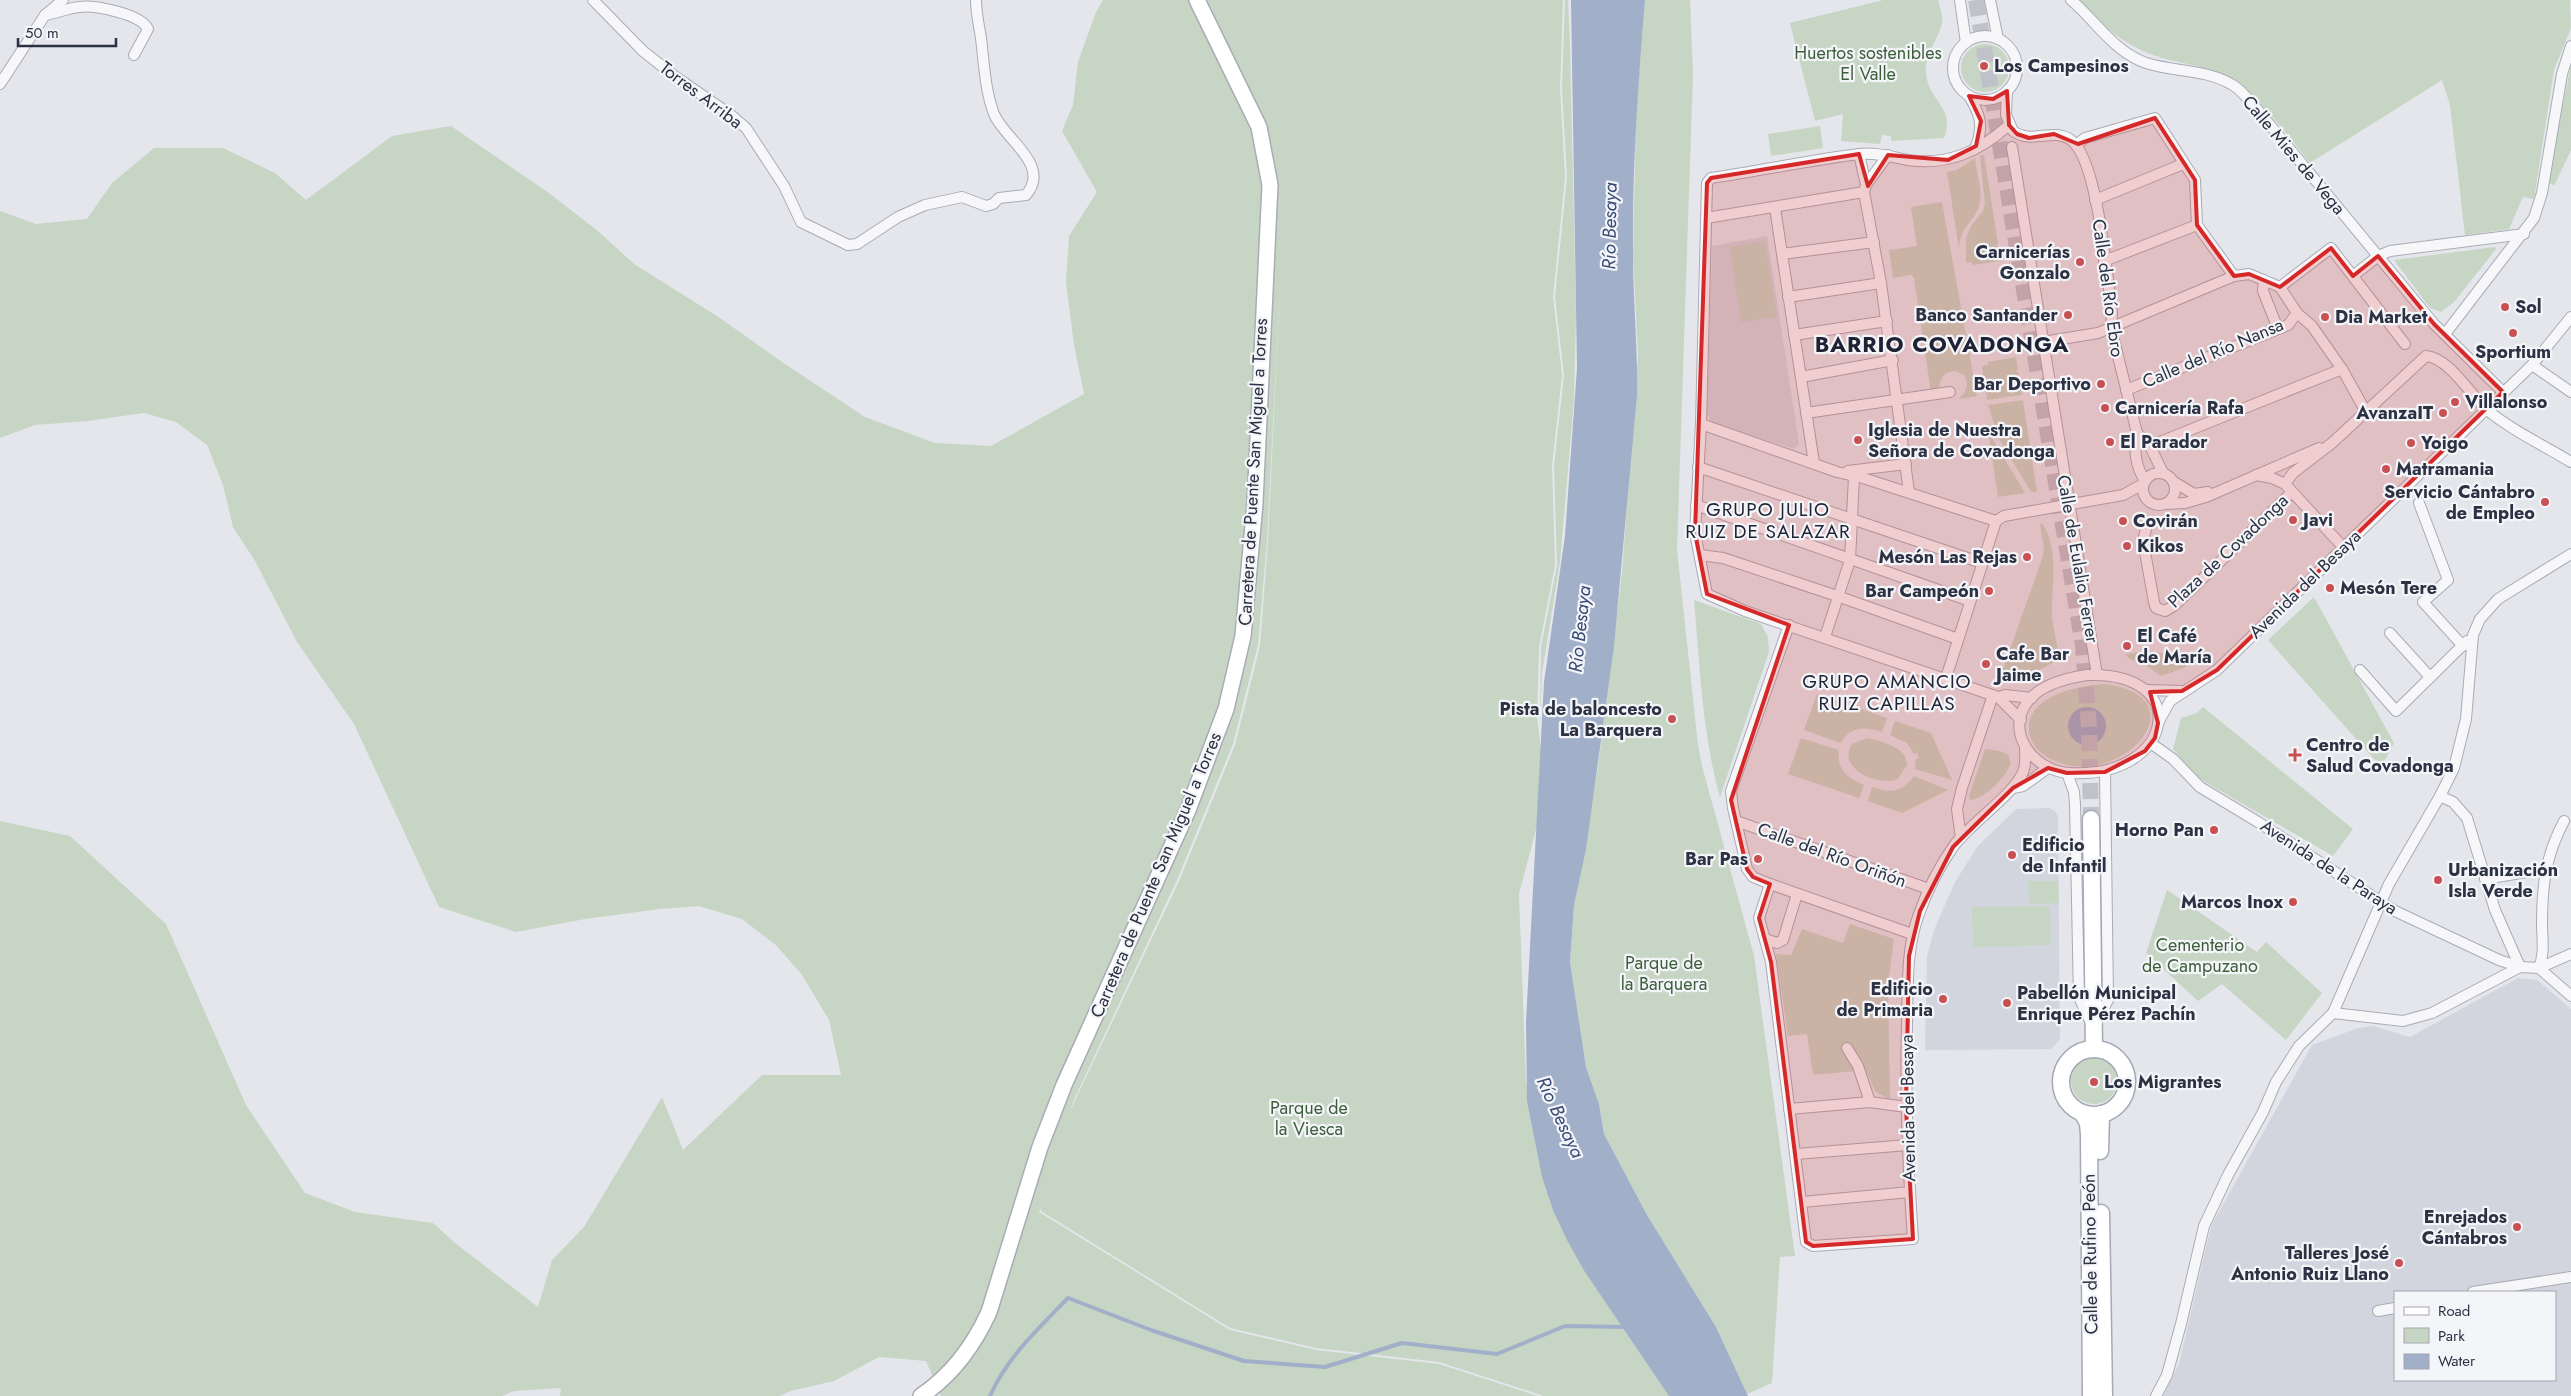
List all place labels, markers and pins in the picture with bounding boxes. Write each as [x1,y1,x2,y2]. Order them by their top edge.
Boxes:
place label: Los Campesinos [1994,53,2129,79]
marker: Los Campesinos [1978,60,1990,72]
place label: Carnicerías Gonzalo [1975,239,2070,286]
marker: Carnicerías Gonzalo [2074,256,2086,268]
place label: Sol [2515,294,2542,320]
marker: Sol [2499,301,2511,313]
place label: Banco Santander [1915,302,2059,328]
place label: Dia Market [2335,304,2428,330]
marker: Banco Santander [2062,309,2074,321]
marker: Dia Market [2319,311,2331,323]
marker: Sportium [2507,327,2519,339]
place label: Sportium [2475,339,2551,365]
place label: Bar Deportivo [1973,371,2091,397]
marker: Bar Deportivo [2095,378,2107,390]
place label: Villalonso [2464,389,2548,415]
place label: Carnicería Rafa [2115,395,2244,421]
marker: Villalonso [2449,396,2461,408]
place label: AvanzaIT [2355,400,2434,426]
marker: Carnicería Rafa [2099,402,2111,414]
marker: AvanzaIT [2437,407,2449,419]
place label: Iglesia de Nuestra Señora de Covadonga [1868,417,2055,464]
place label: El Parador [2120,429,2208,455]
place label: Yoigo [2420,430,2469,456]
marker: Iglesia de Nuestra Señora de Covadonga [1852,434,1864,446]
marker: El Parador [2104,436,2116,448]
marker: Yoigo [2405,437,2417,449]
place label: Matramania [2396,456,2494,482]
marker: Matramania [2380,463,2392,475]
place label: Servicio Cántabro de Empleo [2384,479,2535,526]
marker: Servicio Cántabro de Empleo [2539,496,2551,508]
place label: Javi [2300,507,2333,533]
place label: Covirán [2133,508,2198,534]
marker: Javi [2287,514,2299,526]
marker: Covirán [2117,515,2129,527]
place label: Kikos [2137,533,2184,559]
marker: Kikos [2121,540,2133,552]
place label: Mesón Las Rejas [1878,544,2017,570]
marker: Mesón Las Rejas [2021,551,2033,563]
place label: Mesón Tere [2340,575,2437,601]
place label: Bar Campeón [1865,578,1979,604]
marker: Mesón Tere [2324,582,2336,594]
marker: Bar Campeón [1983,585,1995,597]
place label: El Café de María [2137,623,2212,670]
marker: El Café de María [2121,640,2133,652]
place label: Cafe Bar Jaime [1993,641,2070,688]
marker: Cafe Bar Jaime [1980,658,1992,670]
place label: Pista de baloncesto La Barquera [1500,696,1662,743]
marker: Pista de baloncesto La Barquera [1666,713,1678,725]
place label: Centro de Salud Covadonga [2306,732,2454,779]
marker: Centro de Salud Covadonga [2288,748,2302,762]
place label: Horno Pan [2115,817,2204,843]
marker: Horno Pan [2208,824,2220,836]
place label: Edificio de Infantil [2022,832,2107,879]
place label: Bar Pas [1685,846,1748,872]
marker: Edificio de Infantil [2006,849,2018,861]
marker: Bar Pas [1752,853,1764,865]
place label: Urbanización Isla Verde [2448,857,2558,904]
marker: Urbanización Isla Verde [2432,874,2444,886]
place label: Marcos Inox [2181,889,2283,915]
marker: Marcos Inox [2287,896,2299,908]
place label: Edificio de Primaria [1836,976,1933,1023]
place label: Pabellón Municipal Enrique Pérez Pachín [2017,980,2196,1027]
marker: Edificio de Primaria [1937,993,1949,1005]
marker: Pabellón Municipal Enrique Pérez Pachín [2001,997,2013,1009]
place label: Los Migrantes [2104,1069,2221,1095]
marker: Los Migrantes [2088,1076,2100,1088]
place label: Enrejados Cántabros [2422,1204,2507,1251]
marker: Enrejados Cántabros [2511,1221,2523,1233]
place label: Talleres José Antonio Ruiz Llano [2230,1240,2389,1287]
marker: Talleres José Antonio Ruiz Llano [2393,1257,2405,1269]

